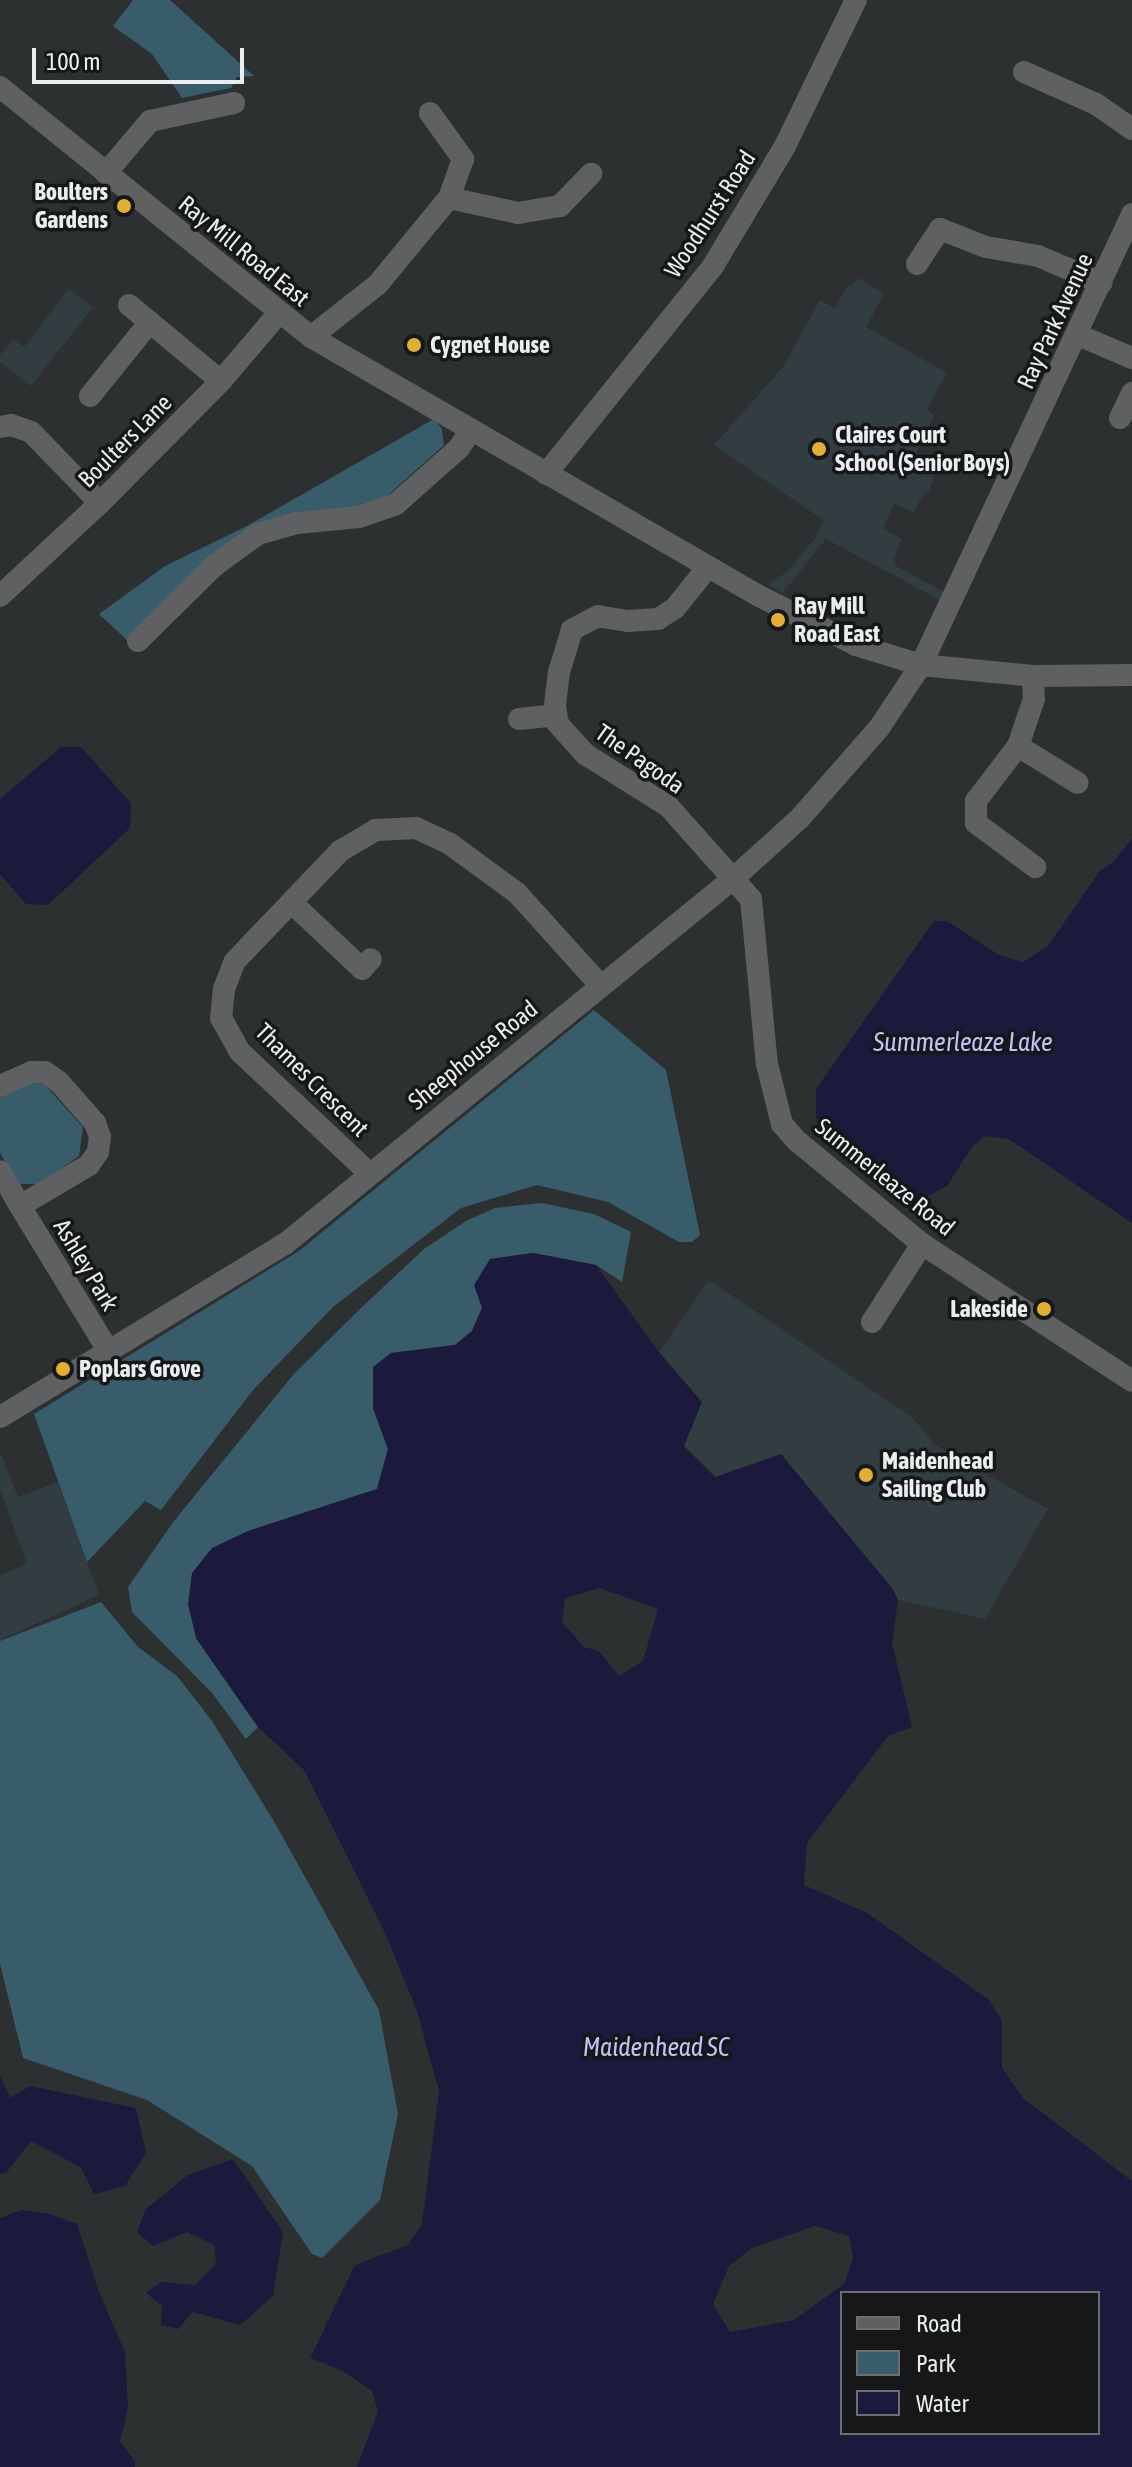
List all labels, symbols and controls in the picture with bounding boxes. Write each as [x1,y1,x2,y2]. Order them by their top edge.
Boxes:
scale bar [36,32,248,82]
text: 100 m [46,48,100,75]
street label: Woodhurst Road [658,145,762,283]
place label: Boulters Gardens [34,178,108,234]
street label: Ray Mill Road East [173,190,315,312]
marker: Boulters Gardens [115,197,133,215]
street label: Ray Park Avenue [1011,249,1099,393]
place label: Cygnet House [430,331,550,359]
marker: Cygnet House [405,336,423,354]
street label: Boulters Lane [72,388,178,494]
place label: Claires Court School (Senior Boys) [835,421,1010,477]
marker: Claires Court School (Senior Boys) [810,440,828,458]
place label: Ray Mill Road East [794,592,880,648]
marker: Ray Mill Road East [769,611,787,629]
street label: The Pagoda [590,718,690,800]
street label: Sheephouse Road [403,994,543,1116]
street label: Thames Crescent [249,1017,375,1143]
water label: Summerleaze Lake [873,1027,1053,1059]
street label: Summerleaze Road [810,1112,960,1242]
street label: Ashley Park [47,1214,125,1316]
place label: Lakeside [950,1295,1028,1323]
marker: Lakeside [1035,1300,1053,1318]
place label: Poplars Grove [79,1355,201,1383]
marker: Poplars Grove [54,1360,72,1378]
place label: Maidenhead Sailing Club [882,1447,994,1503]
marker: Maidenhead Sailing Club [857,1466,875,1484]
water label: Maidenhead SC [583,2032,729,2064]
legend [840,2291,1100,2435]
text: Road [916,2310,962,2337]
text: Park [916,2350,956,2377]
text: Water [916,2390,969,2417]

